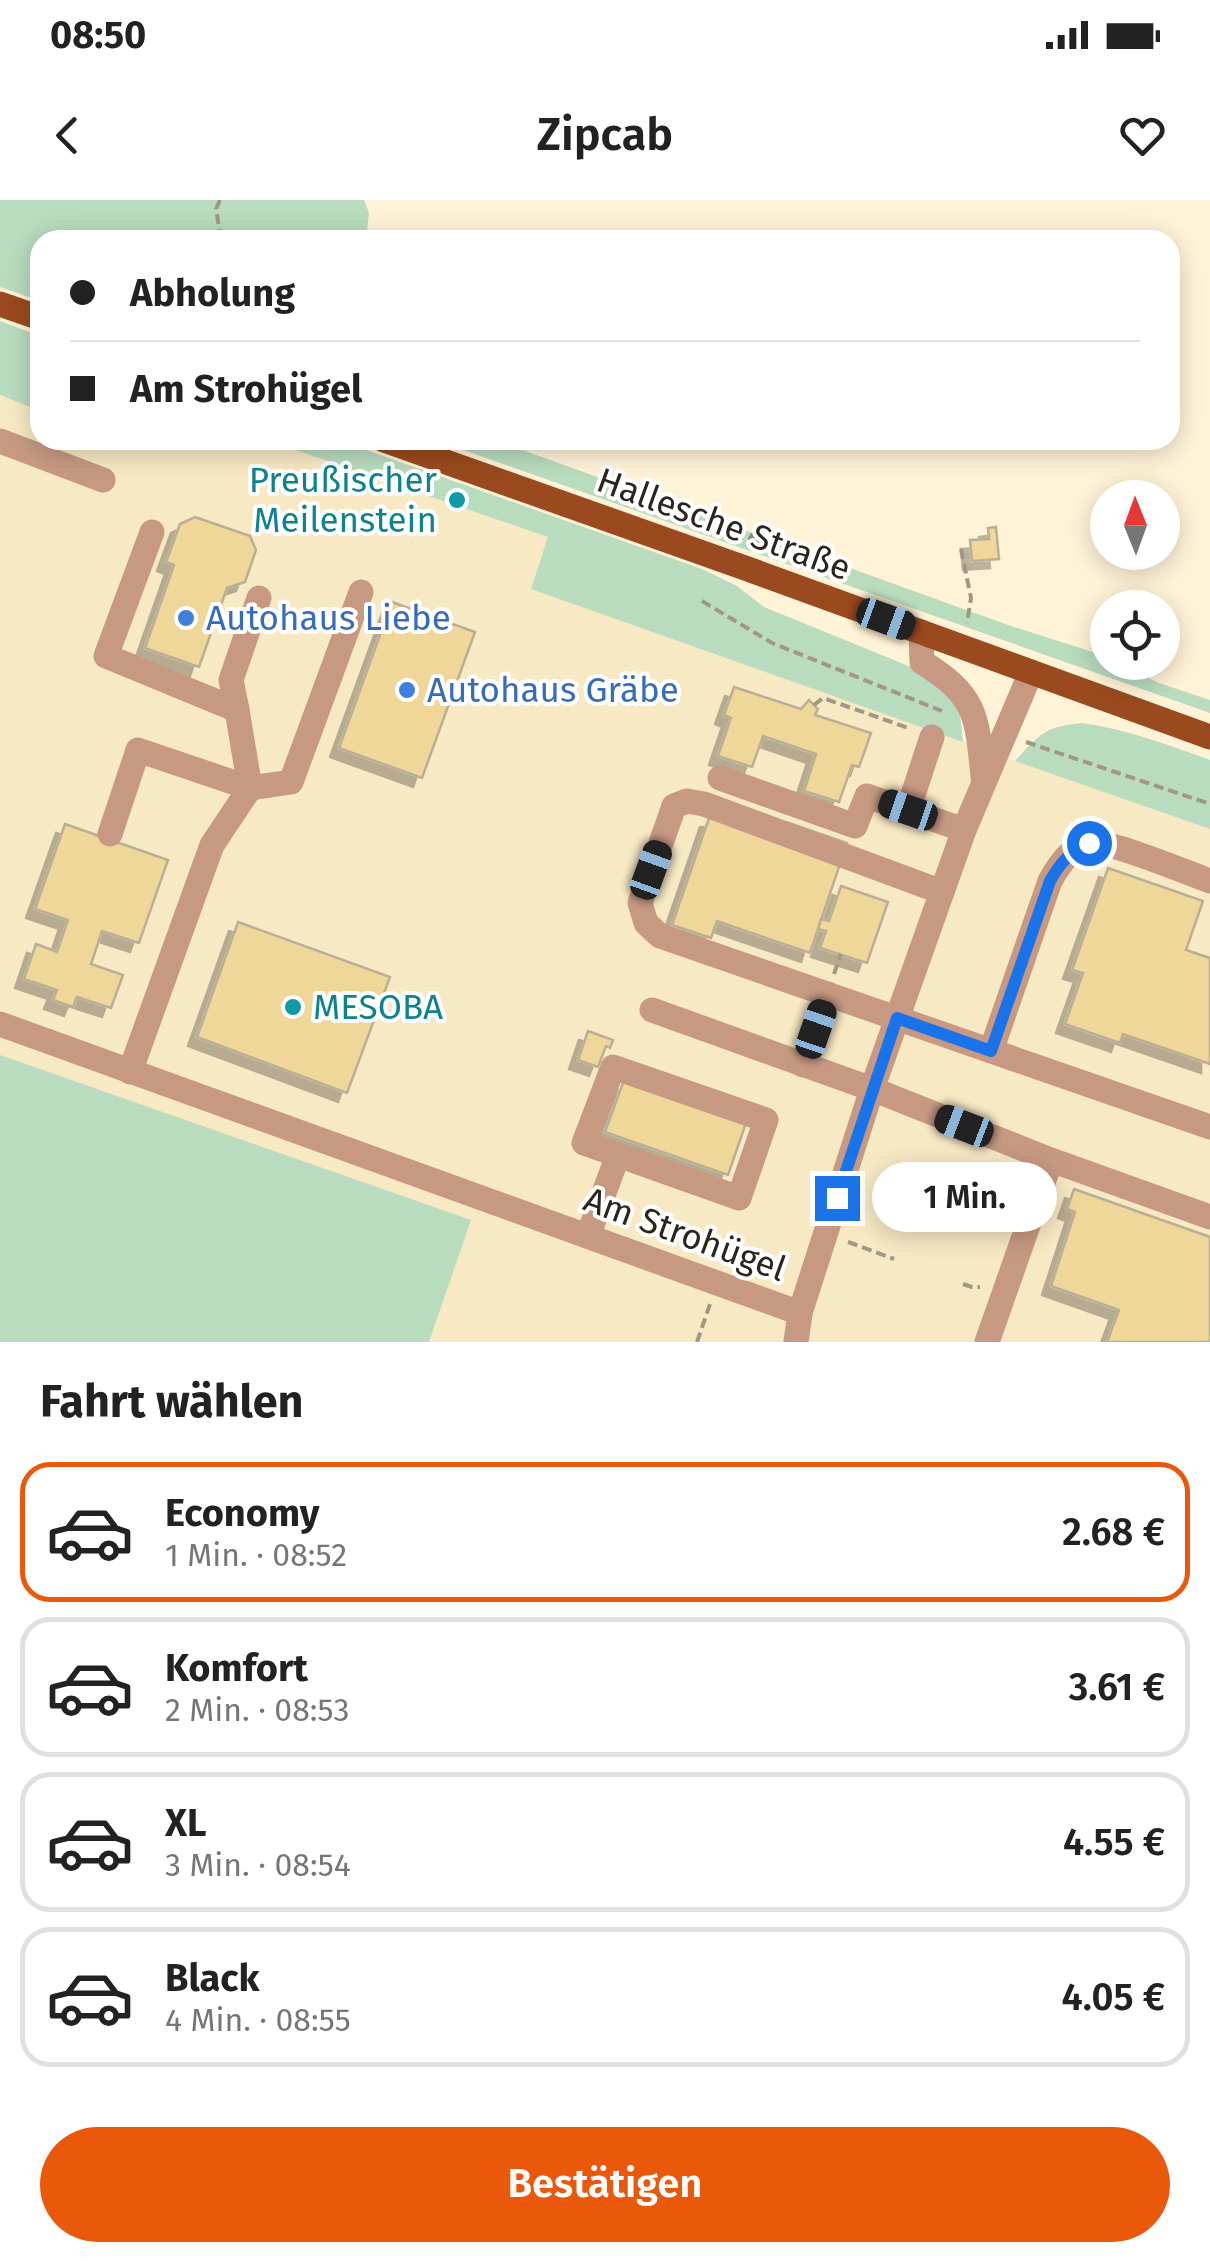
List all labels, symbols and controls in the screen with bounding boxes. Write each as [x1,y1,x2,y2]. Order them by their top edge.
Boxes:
text: 08:50 [50,12,146,58]
icon: back [40,108,95,163]
text: Zipcab [537,108,673,162]
icon: heart [1115,108,1170,163]
text: Abholung [130,270,295,316]
text: Am Strohügel [130,366,362,412]
place label: Preußischer Meilenstein [249,459,437,541]
street label: Hallesche Straße [592,459,856,589]
north arrow [1090,480,1180,570]
map controls [1090,480,1180,680]
marker: Preußischer Meilenstein [446,489,468,511]
button: locate [1090,590,1180,680]
car [853,595,919,643]
place label: Autohaus Liebe [206,597,451,639]
marker: Autohaus Liebe [175,607,197,629]
place label: Autohaus Gräbe [427,669,679,711]
marker: Autohaus Gräbe [396,679,418,701]
car [875,786,941,834]
route start [1067,821,1112,866]
car [627,837,675,903]
place label: MESOBA [313,986,443,1028]
marker: MESOBA [282,996,304,1018]
car [792,996,840,1062]
car [931,1101,997,1151]
callout: 1 Min. [872,1163,1057,1233]
route end [815,1176,860,1221]
street label: Am Strohügel [578,1178,792,1290]
text: 1 Min. [923,1178,1006,1216]
text: Fahrt wählen [40,1375,304,1429]
icon: car [45,1487,135,1577]
text: Economy [165,1490,320,1536]
text: 2.68 € [1062,1509,1165,1555]
text: 1 Min. · 08:52 [165,1536,347,1574]
icon: car [45,1642,135,1732]
text: Komfort [165,1645,308,1691]
text: 3.61 € [1069,1664,1165,1710]
text: 2 Min. · 08:53 [165,1691,349,1729]
icon: car [45,1797,135,1887]
text: XL [165,1800,207,1846]
text: 4.55 € [1063,1819,1165,1865]
text: 3 Min. · 08:54 [165,1846,351,1884]
icon: car [45,1952,135,2042]
text: Black [165,1955,260,2001]
text: 4.05 € [1062,1974,1165,2020]
text: 4 Min. · 08:55 [165,2001,351,2039]
button: Bestätigen [40,2127,1170,2242]

